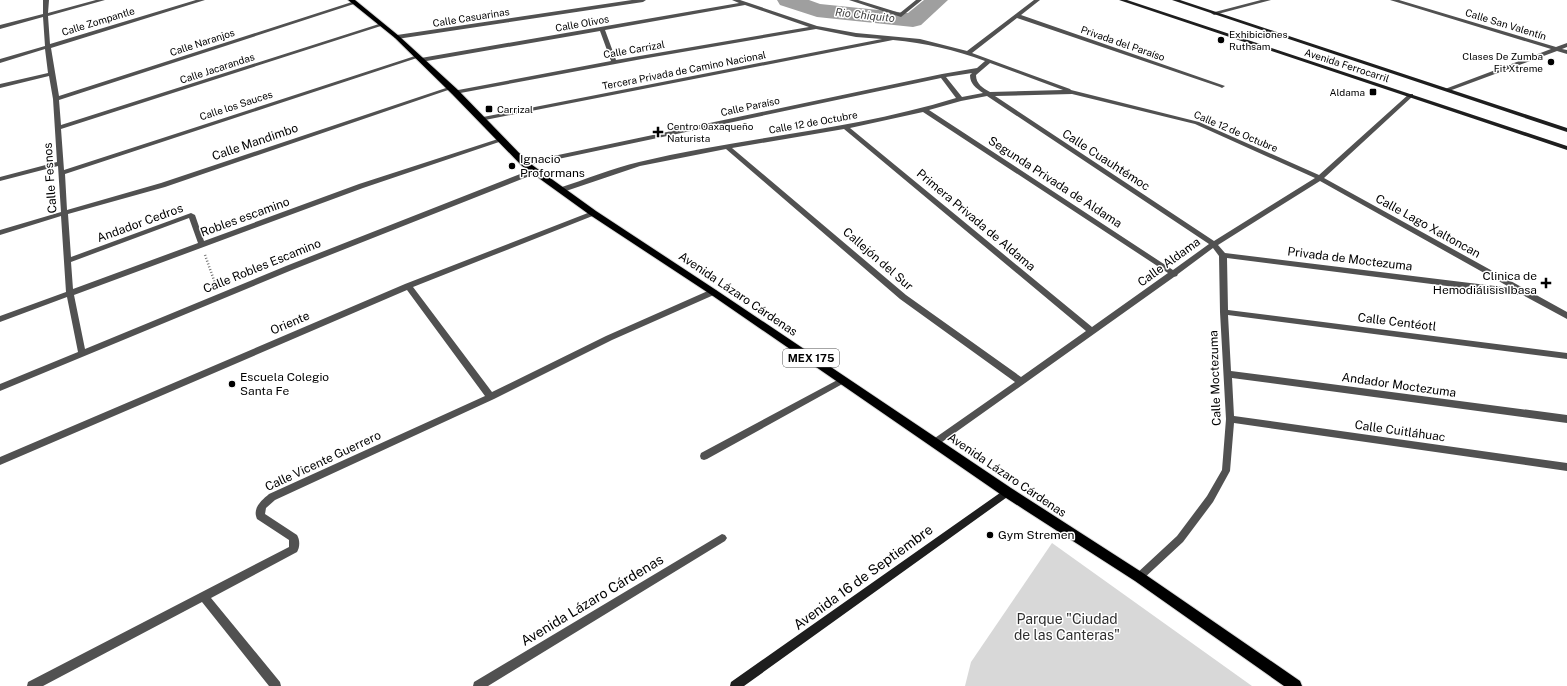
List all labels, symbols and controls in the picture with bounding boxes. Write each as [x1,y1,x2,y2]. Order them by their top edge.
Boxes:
street label: Calle Zompantle [60,4,136,38]
street label: Calle Casuarinas [432,5,510,29]
water label: Rio Chiquito [835,6,895,24]
street label: Calle San Valentín [1464,6,1548,42]
street label: Calle Olivos [554,12,610,34]
street label: Privada del Paraíso [1079,23,1167,63]
street label: Calle Naranjos [168,26,236,58]
place label: Exhibiciones Ruthsam [1229,28,1287,52]
marker: Exhibiciones Ruthsam [1216,35,1226,45]
street label: Calle Carrizal [602,38,666,60]
street label: Avenida Ferrocarril [1303,46,1391,84]
street label: Tercera Privada de Camino Nacional [601,48,767,92]
street label: Calle Jacarandas [178,50,256,86]
place label: Clases De Zumba Fit Xtreme [1462,50,1543,74]
marker: Clases De Zumba Fit Xtreme [1546,57,1556,67]
place label: Aldama [1329,86,1365,98]
marker: Aldama [1368,87,1378,97]
street label: Calle los Sauces [198,88,274,122]
street label: Calle Paraíso [719,94,781,118]
place label: Carrizal [497,103,533,115]
marker: Carrizal [484,104,494,114]
street label: Calle 12 de Octubre [768,108,859,136]
street label: Calle 12 de Octubre [1192,108,1280,154]
place label: Centro Oaxaqueño Naturista [667,120,754,144]
street label: Calle Mandimbo [210,121,300,163]
marker: Centro Oaxaqueño Naturista [652,126,664,138]
street label: Calle Cuauhtémoc [1059,126,1153,194]
street label: Segunda Privada de Aldama [986,133,1124,231]
street label: Calle Fesnos [41,142,59,214]
place label: Ignacio Proformans [520,152,585,180]
marker: Ignacio Proformans [507,161,517,171]
street label: Primera Privada de Aldama [914,166,1038,274]
street label: Calle Lago Xaltoncan [1373,191,1483,261]
street label: Robles escamino [199,194,292,240]
street label: Andador Cedros [95,201,185,245]
street label: Callejón del Sur [840,225,916,293]
street label: Calle Aldama [1135,235,1203,289]
street label: Calle Robles Escamino [201,236,323,296]
street label: Privada de Moctezuma [1287,244,1413,274]
street label: Avenida Lázaro Cárdenas [676,249,800,339]
place label: Clinica de Hemodiálisis Ibasa [1433,269,1537,297]
marker: Clinica de Hemodiálisis Ibasa [1540,277,1552,289]
street label: Oriente [268,308,312,337]
street label: Calle Centéotl [1357,310,1437,334]
street label: Calle Moctezuma [1206,330,1224,426]
road number: MEX 175 [783,349,839,367]
place label: Escuela Colegio Santa Fe [240,370,329,398]
street label: Andador Moctezuma [1341,370,1457,400]
marker: Escuela Colegio Santa Fe [227,379,237,389]
street label: Calle Cuitláhuac [1354,418,1446,444]
street label: Calle Vicente Guerrero [263,428,383,494]
street label: Avenida Lázaro Cárdenas [945,430,1069,520]
street label: Avenida 16 de Septiembre [790,521,936,633]
place label: Gym Stremen [998,528,1075,542]
marker: Gym Stremen [985,530,995,540]
street label: Avenida Lázaro Cárdenas [518,551,666,649]
park label: Parque "Ciudad de las Canteras" [1014,611,1120,643]

